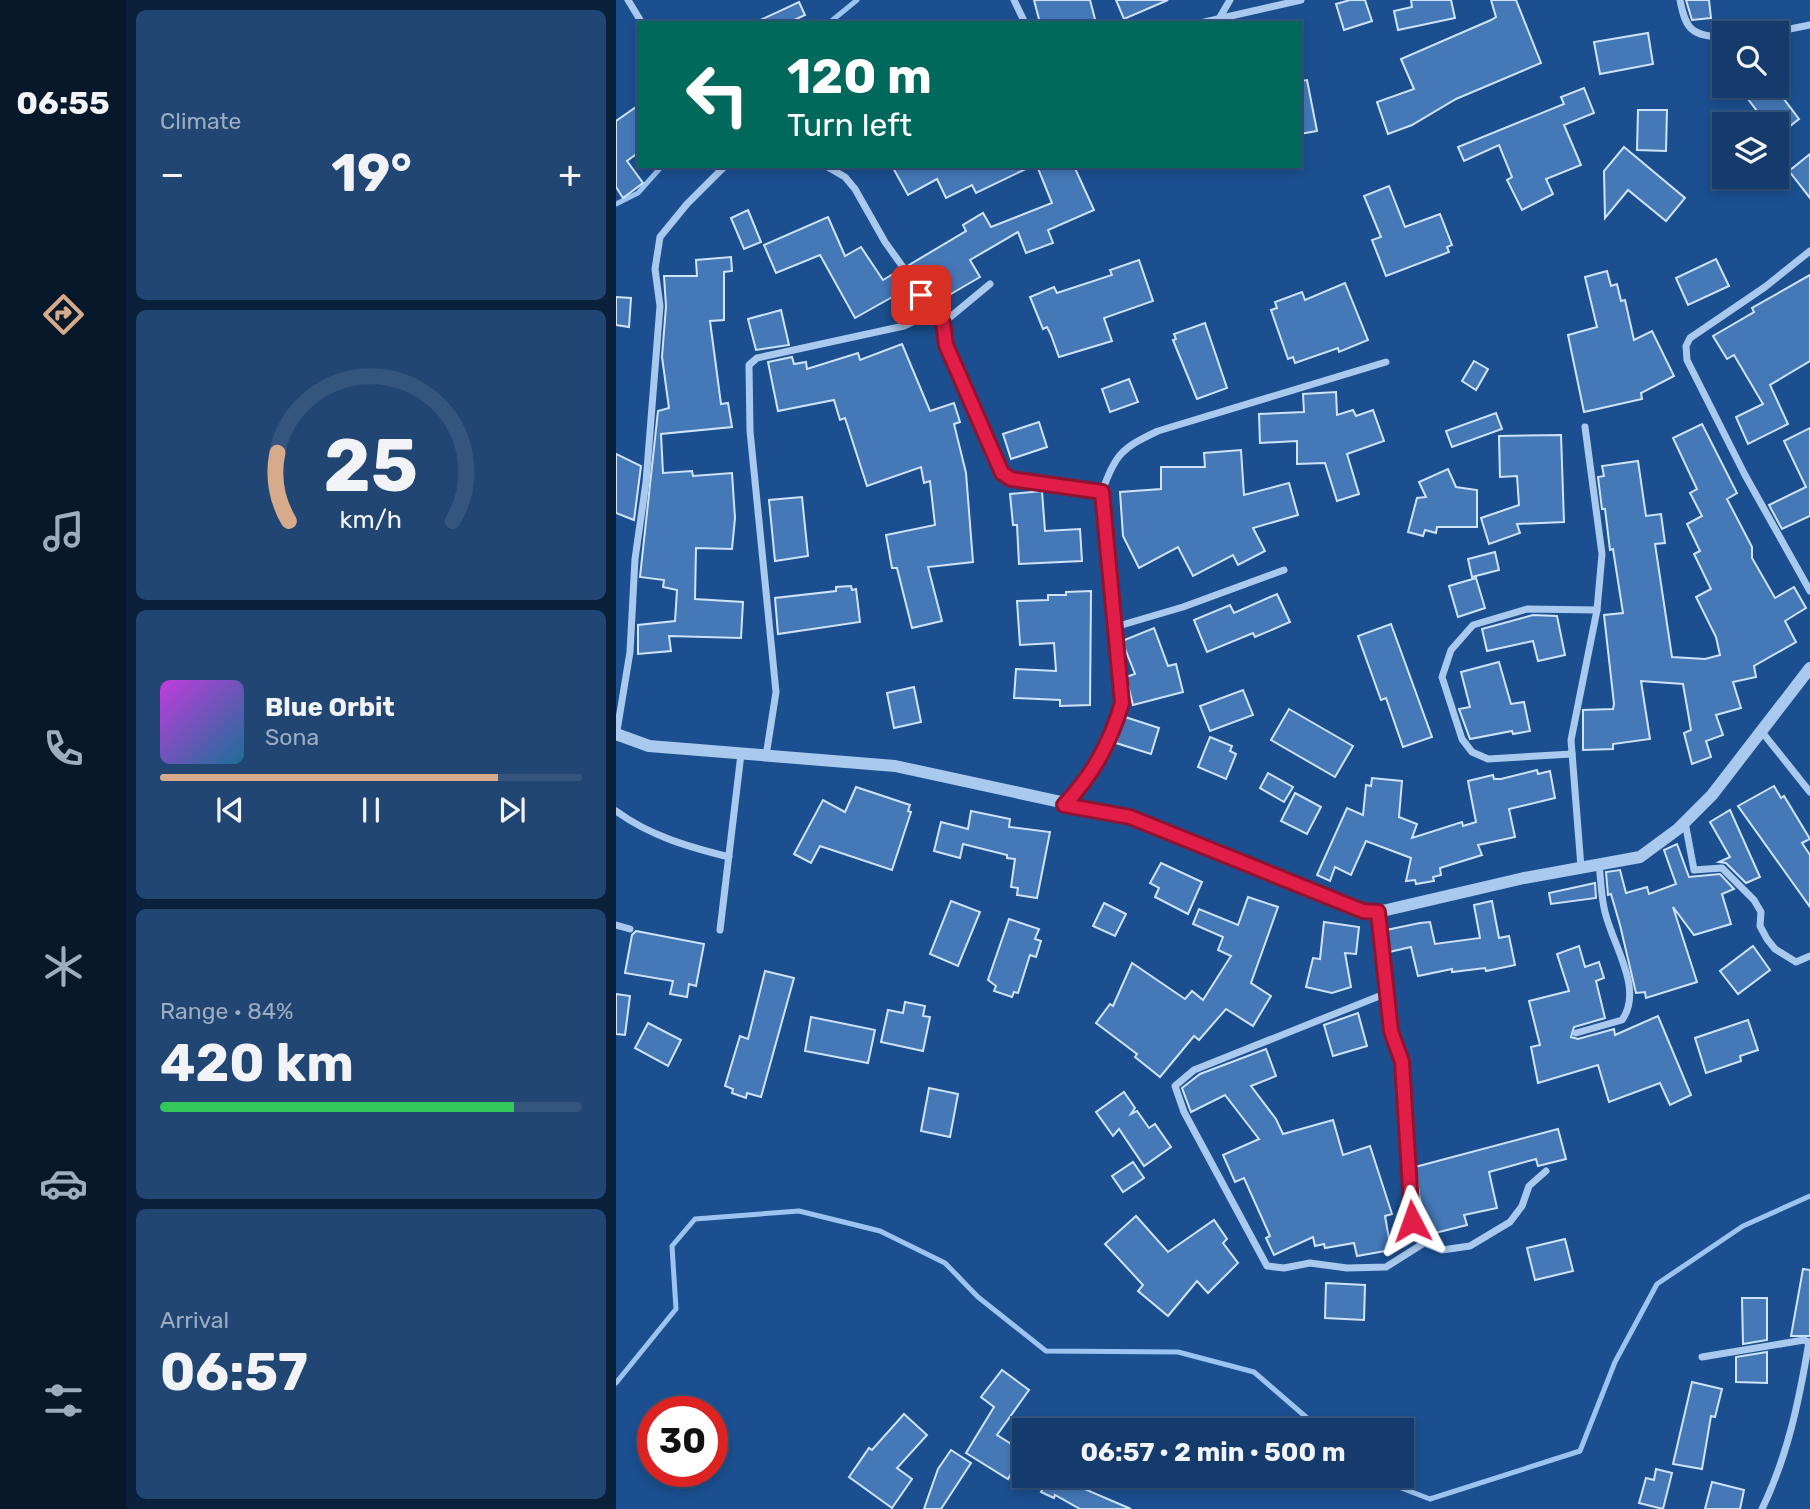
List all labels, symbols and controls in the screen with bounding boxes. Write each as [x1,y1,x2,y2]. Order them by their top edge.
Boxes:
map controls [1712,21,1789,189]
button: search [1712,21,1789,98]
text: 120 m [787,47,932,105]
icon: left [672,49,763,140]
text: 06:55 [16,84,110,122]
text: Turn left [787,106,912,144]
text: Climate [160,107,241,135]
button: layers [1712,112,1789,189]
text: 19° [331,142,412,204]
text: − [160,151,185,197]
text: + [558,151,582,197]
pin [891,265,951,325]
icon: arrive [902,276,940,314]
icon: directions [39,290,88,339]
text: 25 [324,423,418,509]
text: km/h [340,504,402,533]
icon: music [39,507,88,556]
text: Blue Orbit [265,692,395,723]
text: Sona [265,723,319,751]
icon: phone [39,724,88,773]
icon: previous [211,791,249,829]
icon: pause [352,791,390,829]
icon: next [493,791,531,829]
icon: climate [39,942,88,991]
text: Range · 84% [160,997,294,1025]
text: 420 km [160,1032,354,1094]
icon: car [39,1159,88,1208]
position arrow [1375,1184,1449,1258]
text: Arrival [160,1306,229,1334]
text: 06:57 [160,1341,308,1403]
icon: filters [39,1376,88,1425]
speed limit sign: 30 [637,1396,728,1487]
text: 06:57 · 2 min · 500 m [1080,1437,1346,1468]

